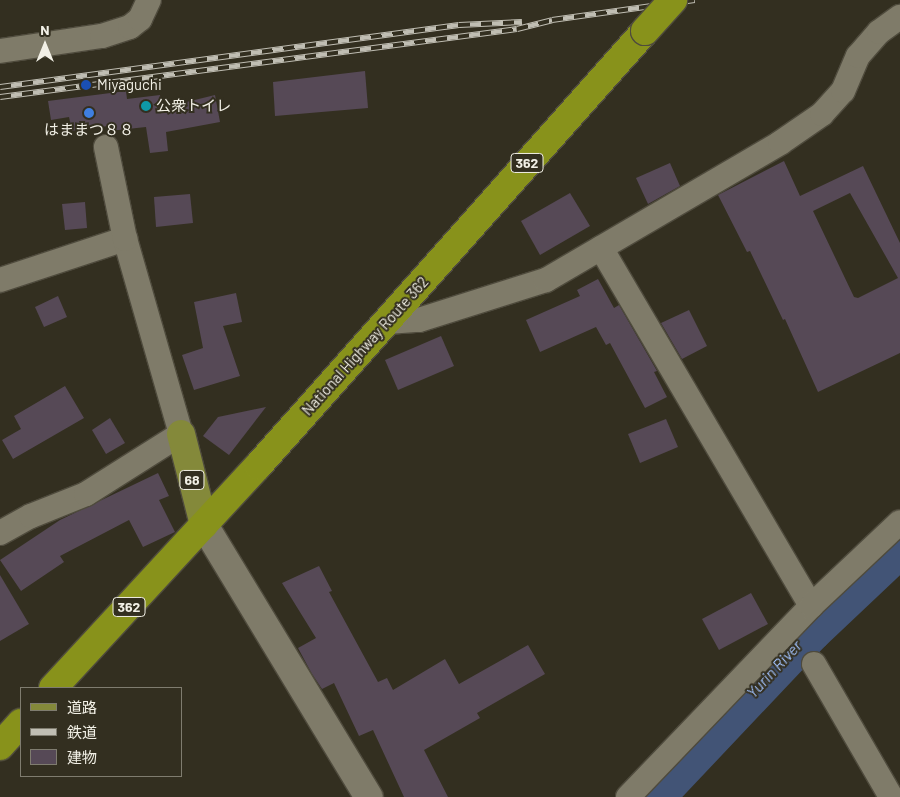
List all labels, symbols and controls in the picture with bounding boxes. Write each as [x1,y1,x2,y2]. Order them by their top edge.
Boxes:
north arrow [20,20,70,70]
text: N [40,21,50,38]
place label: Miyaguchi [97,76,162,94]
marker: Miyaguchi [79,78,93,92]
place label: 公衆トイレ [156,97,231,115]
marker: 公衆トイレ [140,100,152,112]
marker: はままつ８８ [83,107,95,119]
place label: はままつ８８ [44,121,134,139]
road number: 362 [510,152,544,174]
street label: National Highway Route 362 [298,273,432,419]
road number: 68 [178,468,206,492]
road number: 362 [112,596,146,618]
water label: Yurin River [742,636,806,702]
legend [20,687,182,777]
text: 道路 [67,698,97,716]
text: 鉄道 [67,723,97,741]
text: 建物 [67,748,97,766]

